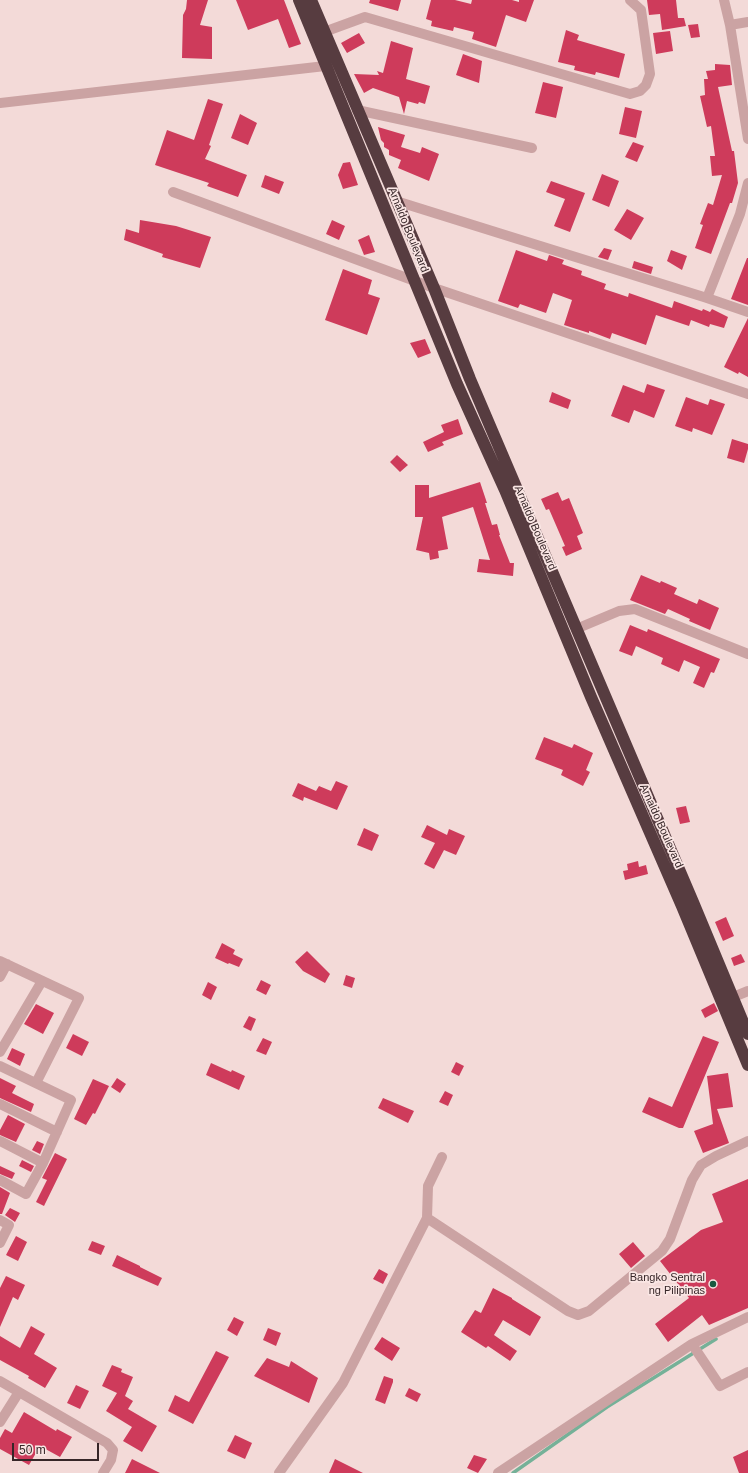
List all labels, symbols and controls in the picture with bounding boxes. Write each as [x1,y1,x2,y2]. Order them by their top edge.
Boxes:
street label: Arnaldo Boulevard [385,186,431,274]
street label: Arnaldo Boulevard [511,484,559,572]
street label: Arnaldo Boulevard [637,782,685,870]
place label: Bangko Sentral ng Pilipinas [630,1271,705,1297]
marker: Bangko Sentral ng Pilipinas [708,1279,718,1289]
scale bar [14,1435,101,1461]
text: 50 m [19,1443,46,1457]

